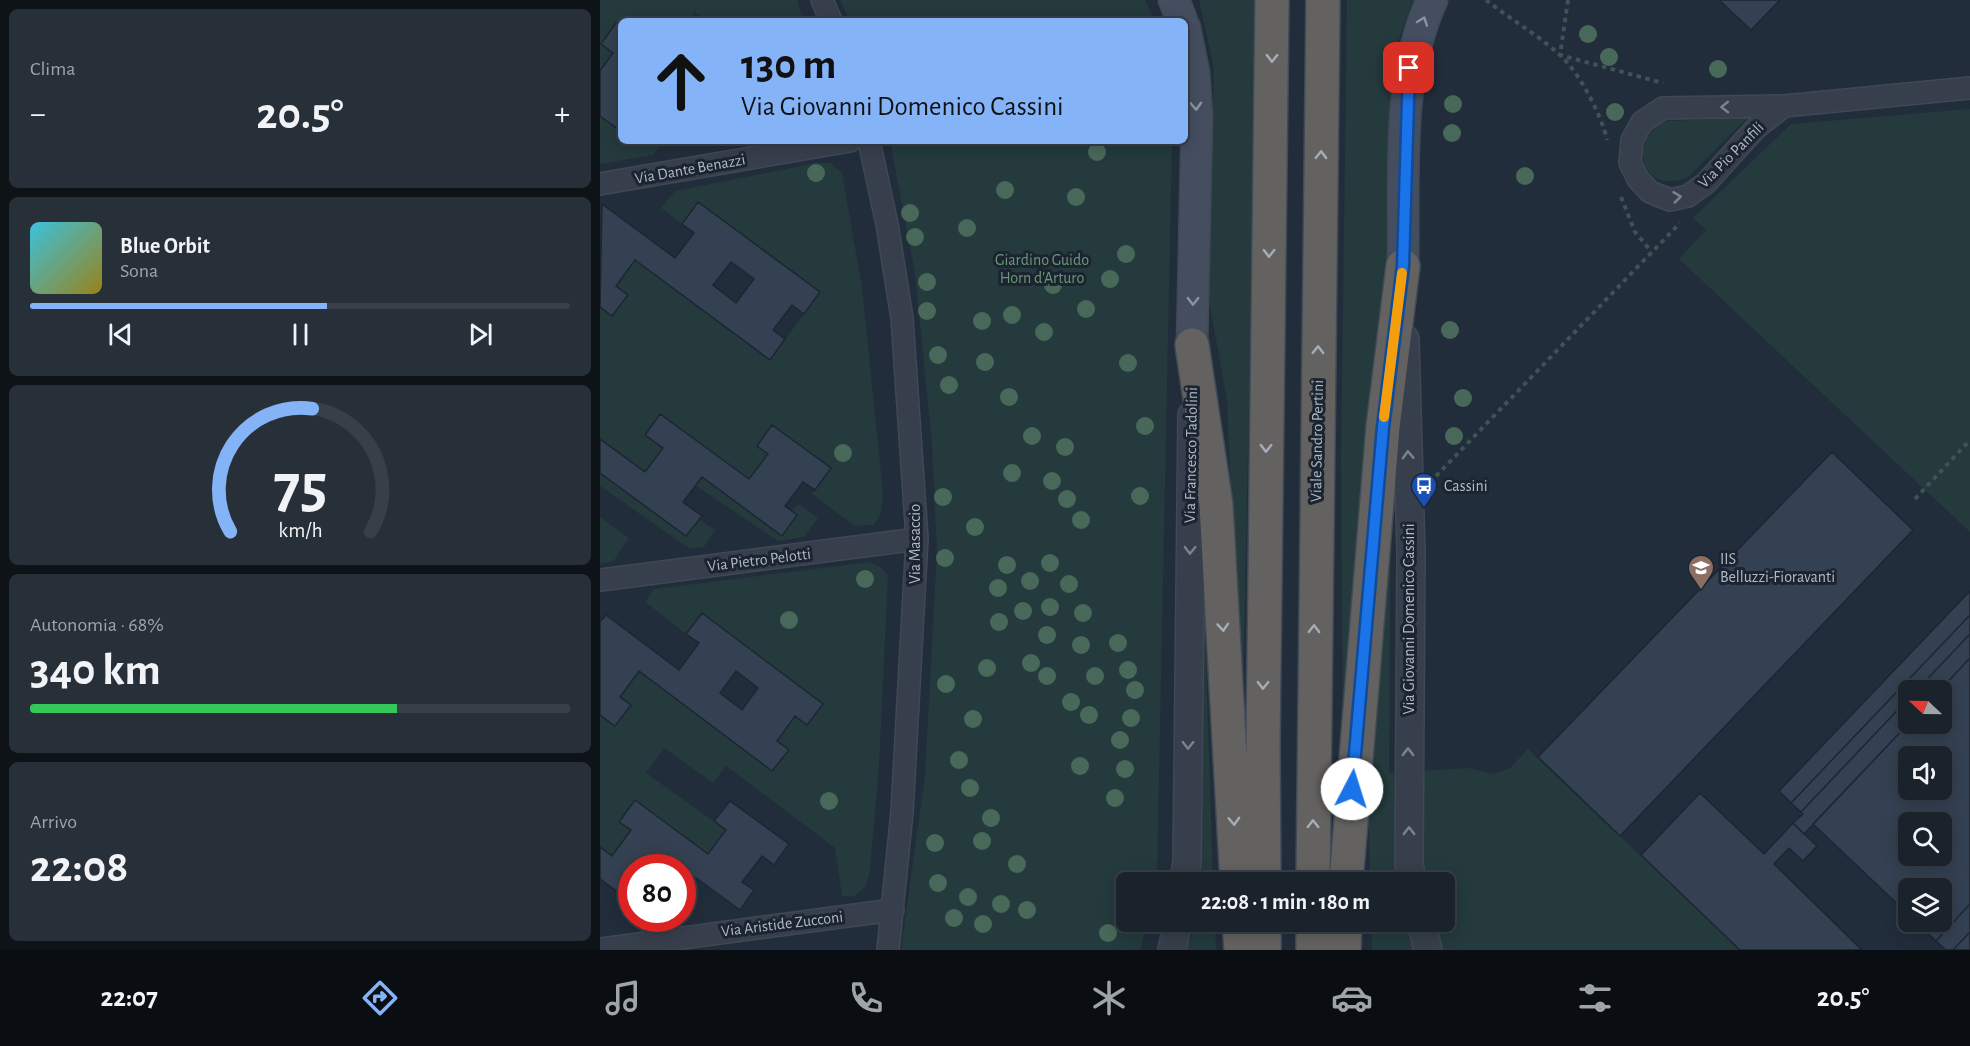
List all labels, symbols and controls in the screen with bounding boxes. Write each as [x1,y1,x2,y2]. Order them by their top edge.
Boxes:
one-way arrow [1415,16,1428,27]
icon: ahead [642,42,720,120]
pin [1383,42,1434,93]
text: 130 m [741,44,836,86]
icon: arrive [1392,51,1425,84]
one-way arrow [1265,54,1278,63]
text: Clima [30,59,75,79]
text: 20.5° [256,92,344,137]
text: Via Giovanni Domenico Cassini [741,93,1064,120]
text: − [30,98,46,131]
text: + [554,98,570,131]
one-way arrow [1721,101,1730,113]
one-way arrow [1190,102,1203,111]
street label: Via Pio Panfili [1695,119,1767,191]
one-way arrow [1315,150,1327,159]
street label: Via Dante Benazzi [633,151,747,187]
one-way arrow [1672,191,1681,204]
text: Blue Orbit [120,235,210,257]
one-way arrow [1263,249,1275,258]
park label: Giardino Guido Horn d'Arturo [995,252,1089,286]
text: Sona [120,261,158,281]
one-way arrow [1187,297,1199,306]
icon: previous [104,318,137,351]
icon: pause [284,318,317,351]
icon: next [464,318,497,351]
one-way arrow [1312,345,1324,354]
street label: Viale Sandro Pertini [1308,380,1326,502]
street label: Via Francesco Tadolini [1182,387,1200,523]
one-way arrow [1260,444,1272,453]
one-way arrow [1402,450,1415,459]
text: 75 [273,456,327,518]
bus stop icon: Cassini [1409,471,1439,509]
place label: Cassini [1444,478,1488,494]
street label: Via Masaccio [907,504,923,584]
text: km/h [278,520,322,541]
street label: Via Giovanni Domenico Cassini [1401,523,1417,715]
street label: Via Pietro Pelotti [706,546,812,574]
one-way arrow [1184,546,1196,555]
place label: IIS Belluzzi-Fioravanti [1720,551,1835,585]
school or university icon: IIS Belluzzi-Fioravanti [1686,553,1716,591]
text: Autonomia · 68% [30,615,164,635]
one-way arrow [1217,622,1230,631]
one-way arrow [1308,624,1320,633]
text: 340 km [30,648,161,693]
north arrow [1898,680,1952,734]
map controls [1898,680,1952,932]
one-way arrow [1257,681,1270,690]
one-way arrow [1182,740,1194,749]
button: sound [1898,746,1952,800]
one-way arrow [1402,747,1414,756]
position arrow [1320,757,1384,821]
text: Arrivo [30,812,77,832]
button: search [1898,812,1952,866]
one-way arrow [1227,817,1240,826]
one-way arrow [1307,819,1319,828]
one-way arrow [1403,827,1415,836]
text: 22:08 [30,845,128,890]
speed limit sign: 80 [618,854,696,932]
button: layers [1898,878,1952,932]
text: 22:08 · 1 min · 180 m [1201,891,1370,913]
street label: Via Aristide Zucconi [720,909,844,939]
icon: directions [359,977,401,1019]
icon: music [602,977,644,1019]
icon: phone [845,977,887,1019]
icon: climate [1088,977,1130,1019]
icon: car [1331,977,1373,1019]
icon: filters [1574,977,1616,1019]
text: 22:07 [101,984,158,1011]
text: 20.5° [1817,984,1869,1011]

